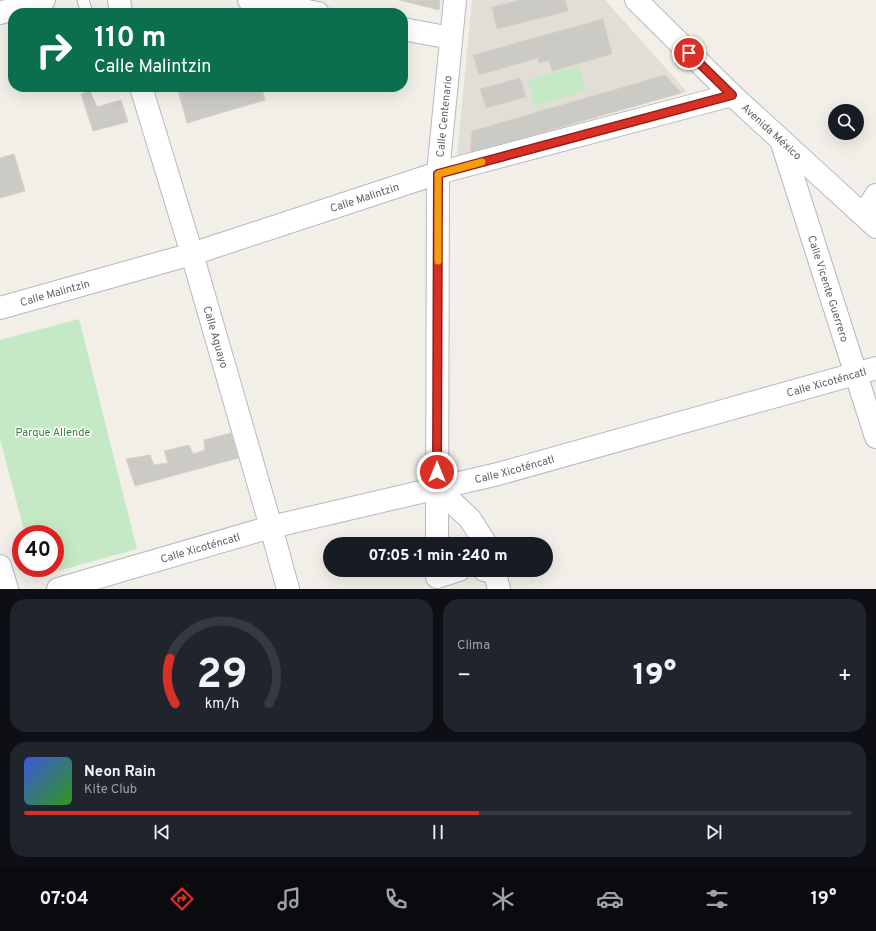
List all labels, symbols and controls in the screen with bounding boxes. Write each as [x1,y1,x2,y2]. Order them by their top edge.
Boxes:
text: 110 m [94,21,166,57]
icon: right [28,24,80,76]
pin [672,36,706,70]
icon: arrive [678,42,700,64]
text: Calle Malintzin [94,56,211,79]
street label: Calle Centenario [434,75,456,158]
street label: Avenida México [738,101,804,163]
map controls [828,104,864,140]
button: search [828,104,864,140]
street label: Calle Malintzin [328,180,401,216]
street label: Calle Vicente Guerrero [804,234,851,344]
street label: Calle Malintzin [19,277,92,310]
street label: Calle Aguayo [199,304,231,370]
street label: Calle Xicoténcatl [785,365,868,401]
park label: Parque Allende [16,426,90,440]
position arrow [416,451,458,493]
street label: Calle Xicoténcatl [473,453,556,487]
speed limit sign: 40 [12,525,64,577]
street label: Calle Xicoténcatl [159,530,242,567]
text: 07:05 · 1 min · 240 m [369,547,507,566]
text: Clima [457,638,490,654]
text: 29 [196,649,247,702]
text: 19° [633,658,676,695]
text: − [457,663,471,690]
text: + [838,663,852,690]
text: km/h [204,694,239,712]
text: Neon Rain [84,763,156,782]
text: Kite Club [84,782,137,798]
icon: previous [151,821,173,843]
icon: pause [427,821,449,843]
icon: next [703,821,725,843]
icon: directions [168,885,196,913]
icon: music [275,885,303,913]
icon: phone [382,885,410,913]
icon: climate [489,885,517,913]
icon: car [596,885,624,913]
icon: filters [703,885,731,913]
text: 07:04 [40,888,89,911]
text: 19° [811,888,836,911]

